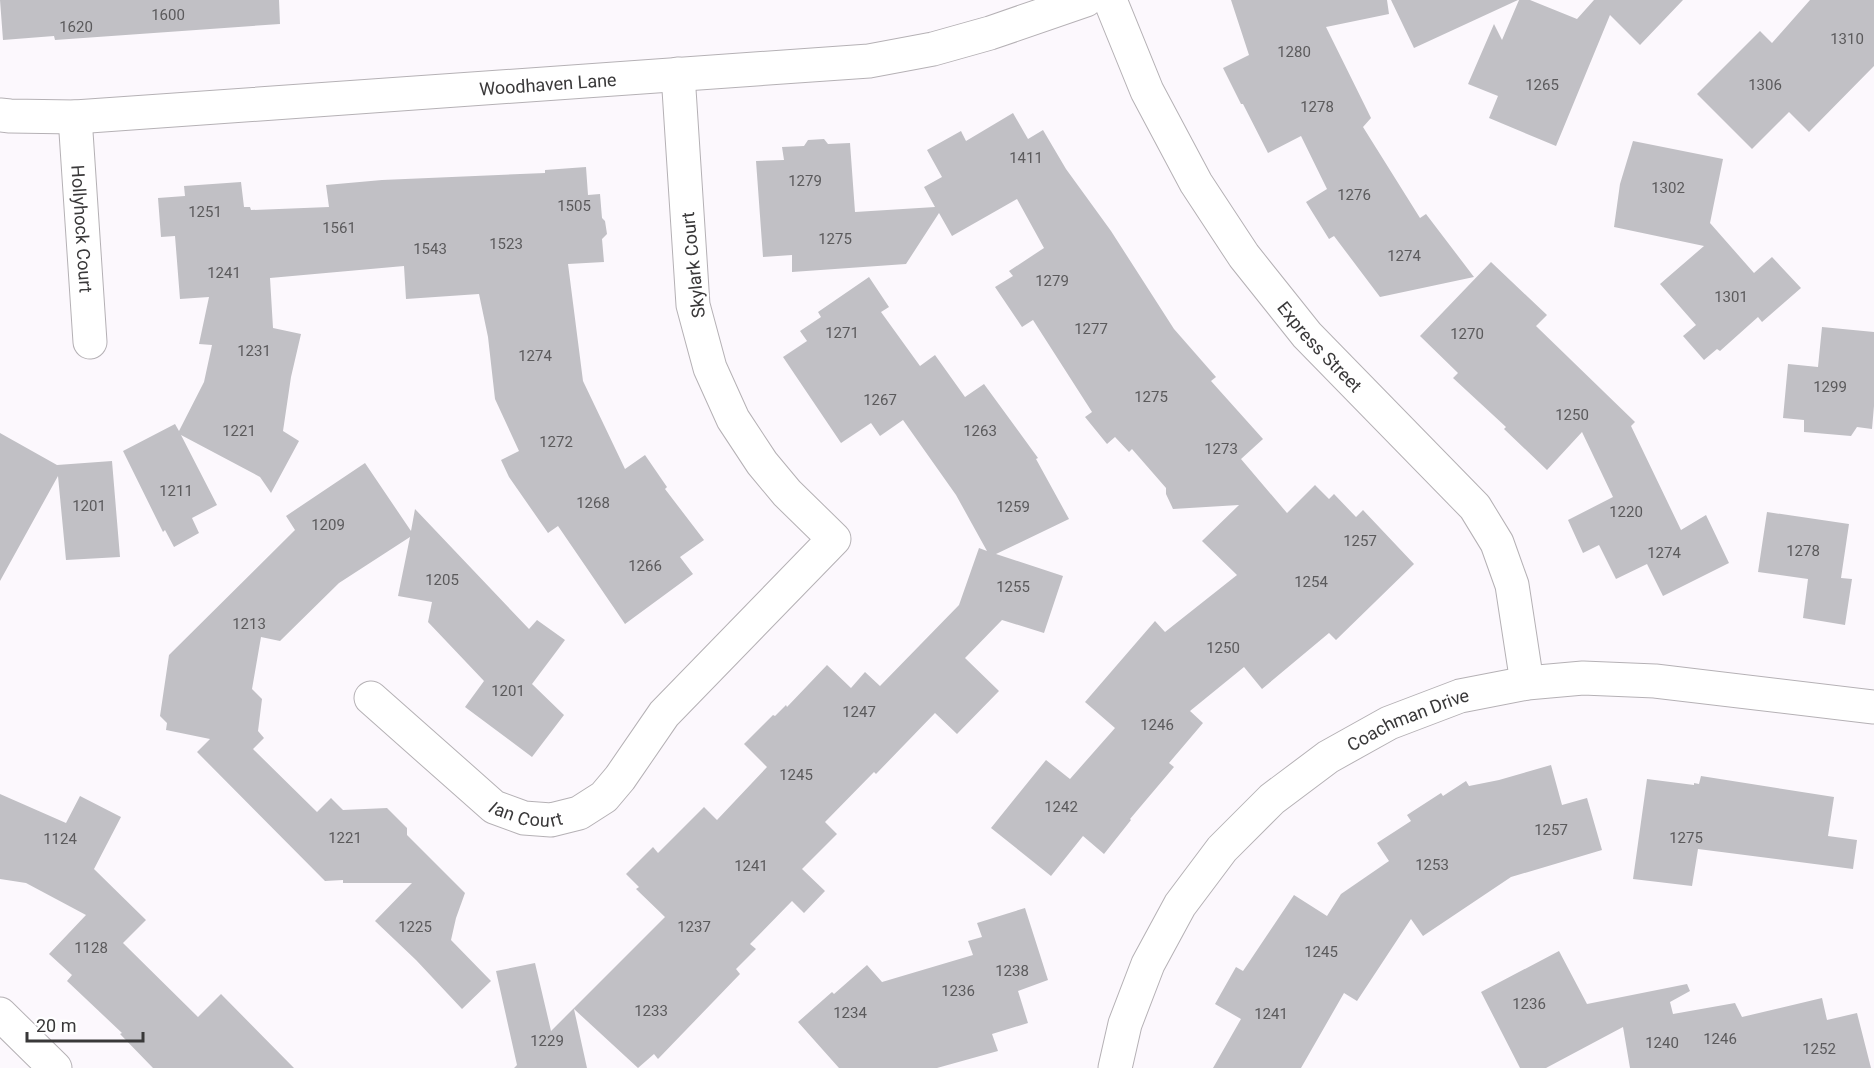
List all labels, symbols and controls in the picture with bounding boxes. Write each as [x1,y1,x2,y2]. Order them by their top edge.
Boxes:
house number: 1600 [151,6,185,24]
house number: 1620 [59,18,93,36]
house number: 1310 [1830,30,1864,48]
house number: 1280 [1277,43,1311,61]
street label: Woodhaven Lane [478,68,617,99]
house number: 1265 [1525,76,1559,94]
house number: 1306 [1748,76,1782,94]
house number: 1278 [1300,98,1334,116]
house number: 1411 [1009,149,1043,167]
street label: Hollyhock Court [68,164,97,293]
house number: 1279 [788,172,822,190]
house number: 1302 [1651,179,1685,197]
house number: 1276 [1337,186,1371,204]
house number: 1505 [557,197,591,215]
house number: 1251 [188,203,222,221]
street label: Skylark Court [677,211,709,319]
house number: 1561 [322,219,356,237]
house number: 1275 [818,230,852,248]
house number: 1523 [489,235,523,253]
house number: 1543 [413,240,447,258]
house number: 1274 [1387,247,1421,265]
house number: 1241 [207,264,241,282]
house number: 1279 [1035,272,1069,290]
house number: 1301 [1714,288,1748,306]
street label: Express Street [1274,297,1367,396]
house number: 1277 [1074,320,1108,338]
house number: 1271 [825,324,859,342]
house number: 1270 [1450,325,1484,343]
house number: 1231 [237,342,271,360]
house number: 1274 [518,347,552,365]
house number: 1299 [1813,378,1847,396]
house number: 1275 [1134,388,1168,406]
house number: 1267 [863,391,897,409]
house number: 1250 [1555,406,1589,424]
house number: 1221 [222,422,256,440]
house number: 1263 [963,422,997,440]
house number: 1272 [539,433,573,451]
house number: 1273 [1204,440,1238,458]
house number: 1211 [159,482,193,500]
house number: 1268 [576,494,610,512]
house number: 1201 [72,497,106,515]
house number: 1259 [996,498,1030,516]
house number: 1220 [1609,503,1643,521]
house number: 1209 [311,516,345,534]
house number: 1257 [1343,532,1377,550]
house number: 1278 [1786,542,1820,560]
house number: 1274 [1647,544,1681,562]
house number: 1266 [628,557,662,575]
house number: 1205 [425,571,459,589]
house number: 1254 [1294,573,1328,591]
house number: 1255 [996,578,1030,596]
house number: 1213 [232,615,266,633]
house number: 1250 [1206,639,1240,657]
house number: 1201 [491,682,525,700]
street label: Coachman Drive [1343,684,1471,755]
house number: 1247 [842,703,876,721]
house number: 1246 [1140,716,1174,734]
house number: 1245 [779,766,813,784]
street label: Ian Court [485,797,565,830]
house number: 1242 [1044,798,1078,816]
house number: 1257 [1534,821,1568,839]
house number: 1221 [328,829,362,847]
house number: 1275 [1669,829,1703,847]
house number: 1124 [43,830,77,848]
house number: 1253 [1415,856,1449,874]
house number: 1241 [734,857,768,875]
house number: 1225 [398,918,432,936]
house number: 1237 [677,918,711,936]
house number: 1128 [74,939,108,957]
house number: 1245 [1304,943,1338,961]
house number: 1238 [995,962,1029,980]
house number: 1236 [941,982,975,1000]
house number: 1236 [1512,995,1546,1013]
house number: 1233 [634,1002,668,1020]
house number: 1234 [833,1004,867,1022]
scale bar [27,1005,142,1043]
house number: 1241 [1254,1005,1288,1023]
text: 20 m [36,1015,76,1036]
house number: 1246 [1703,1030,1737,1048]
house number: 1229 [530,1032,564,1050]
house number: 1240 [1645,1034,1679,1052]
house number: 1252 [1802,1040,1836,1058]

